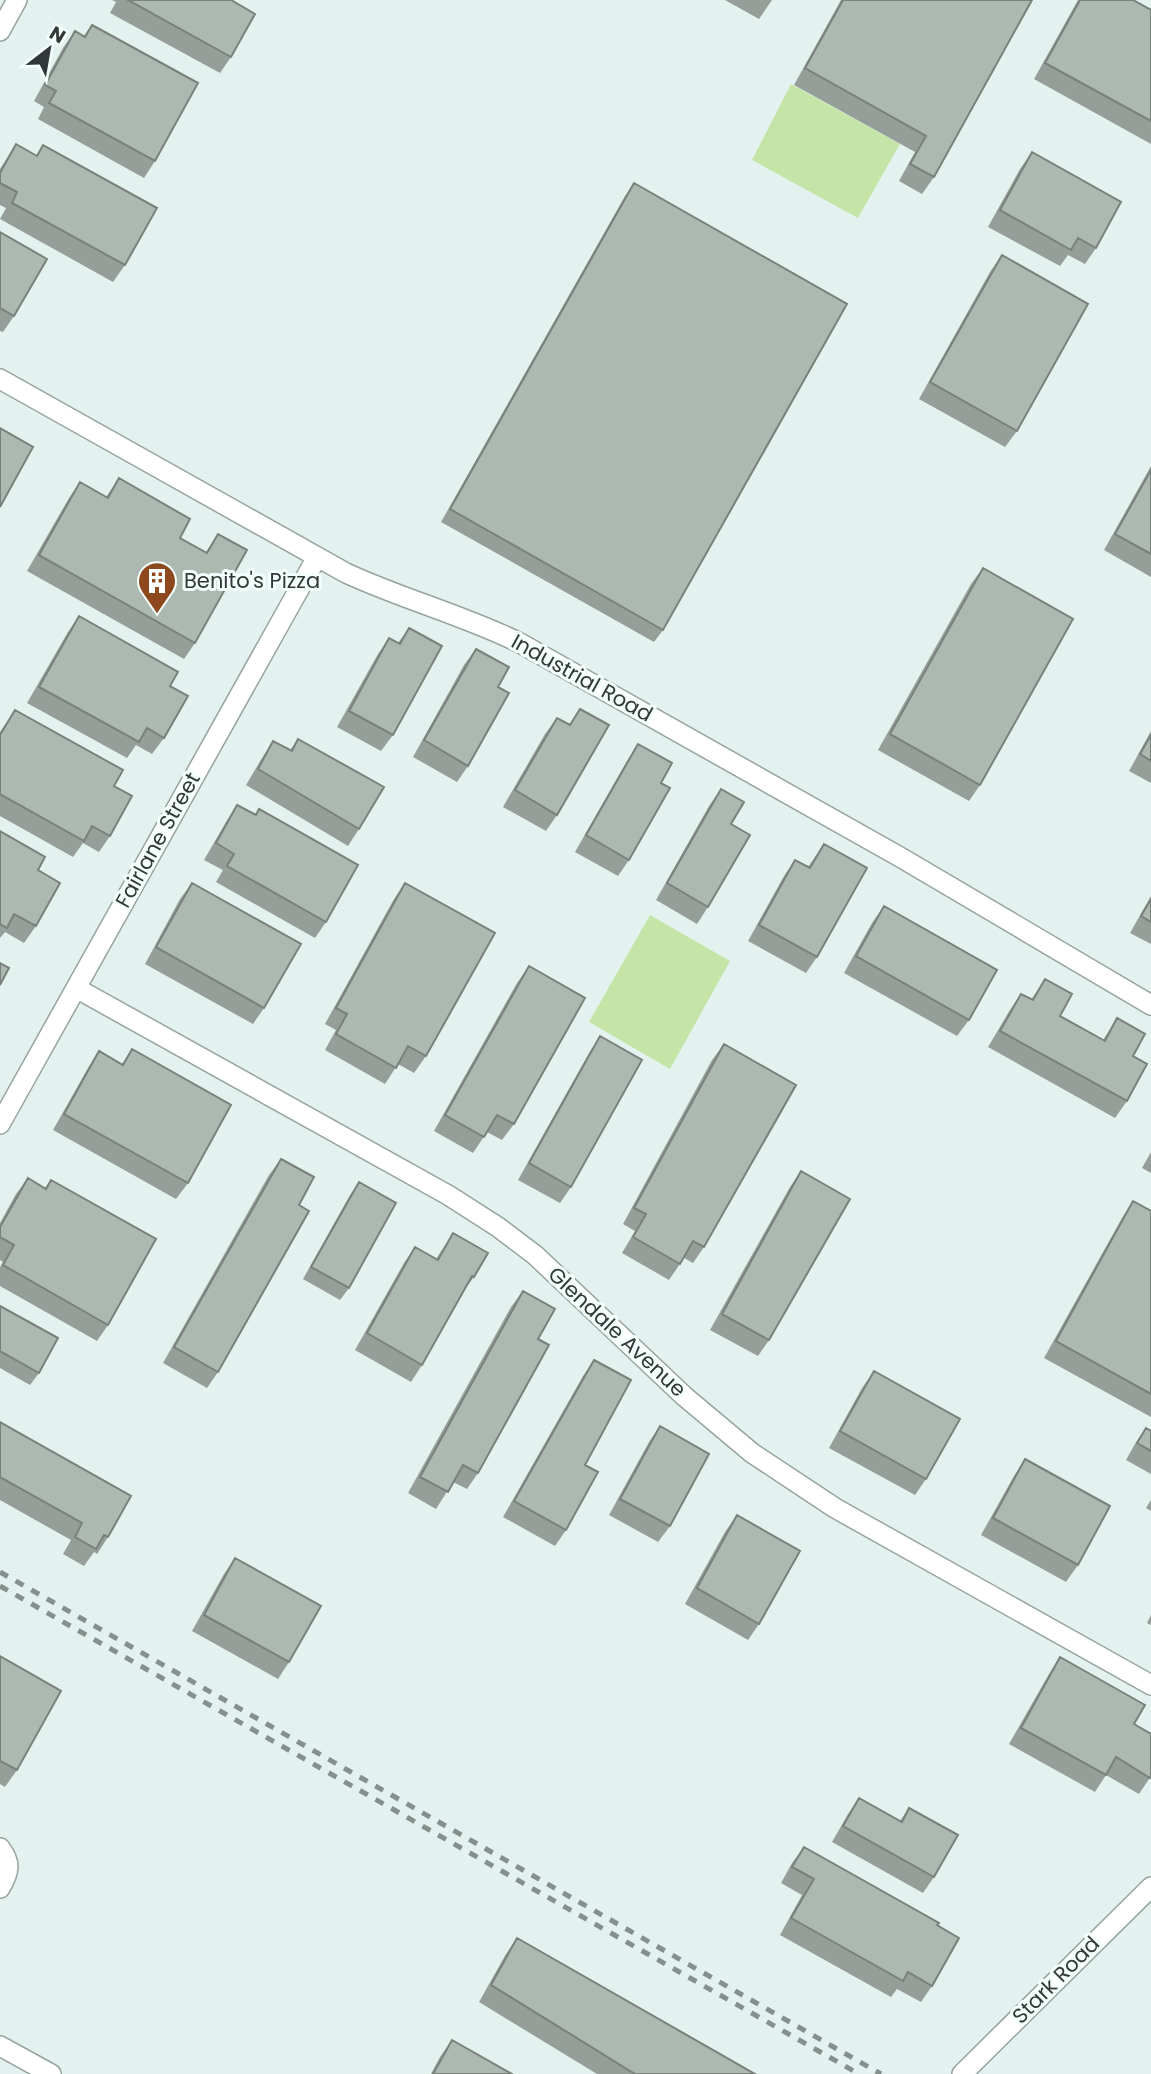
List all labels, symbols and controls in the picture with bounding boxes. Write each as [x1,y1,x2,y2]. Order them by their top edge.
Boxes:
north arrow [14,14,84,84]
text: N [44,20,71,50]
building icon: Benito's Pizza [136,560,178,615]
place label: Benito's Pizza [184,566,320,595]
street label: Industrial Road [506,627,658,728]
street label: Fairlane Street [108,767,207,913]
street label: Glendale Avenue [542,1260,693,1403]
street label: Stark Road [1005,1929,1106,2030]

